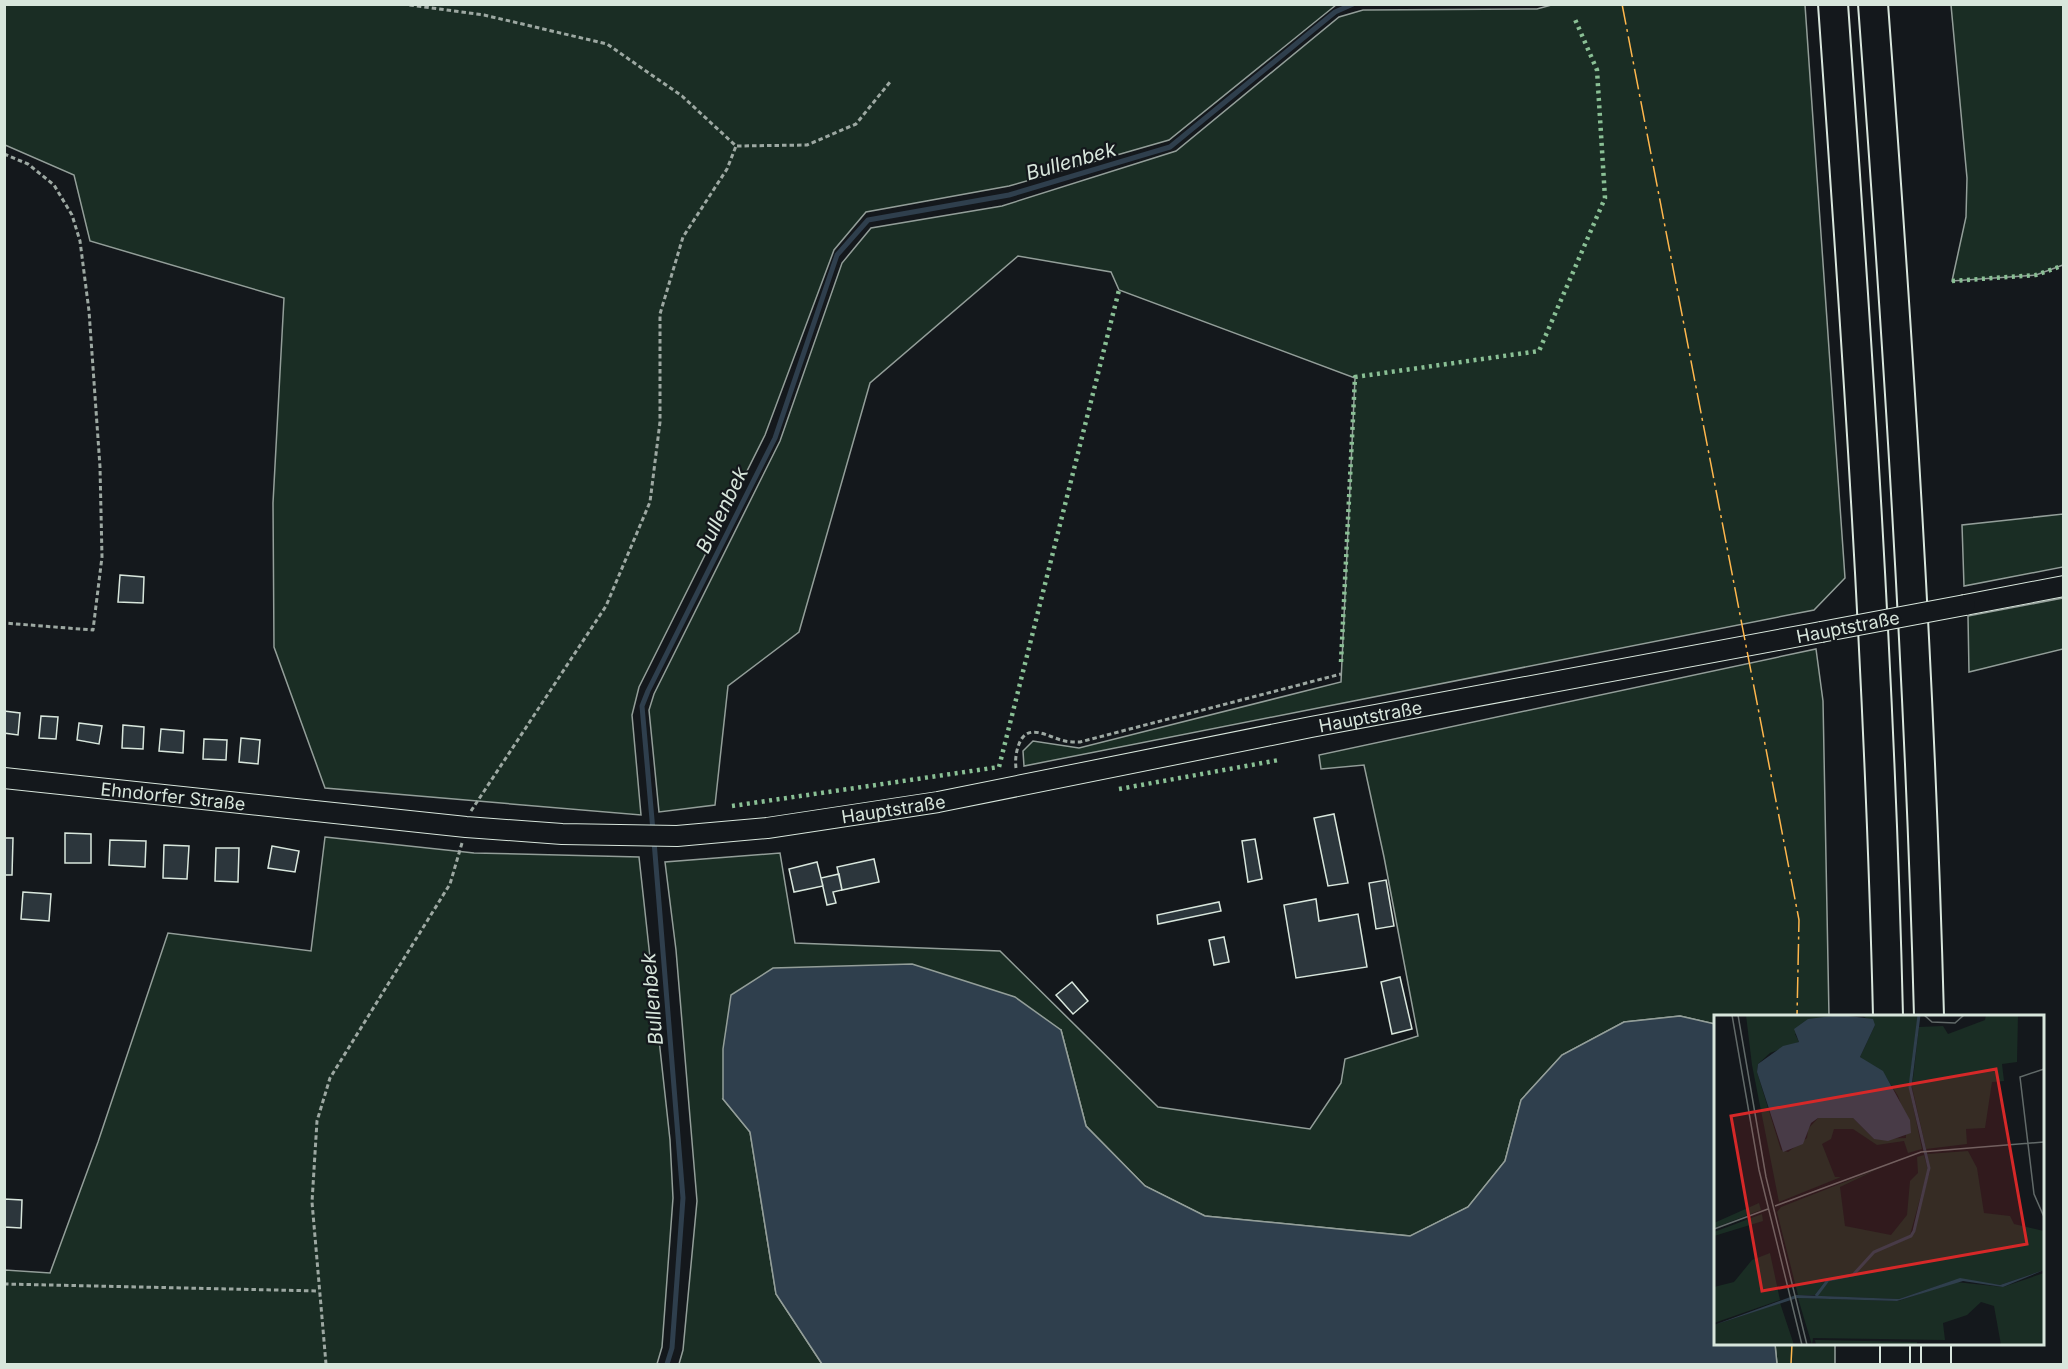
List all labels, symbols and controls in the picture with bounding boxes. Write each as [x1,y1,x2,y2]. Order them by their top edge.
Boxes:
water label: Bullenbek [1023,136,1120,185]
water label: Bullenbek [691,462,754,557]
street label: Hauptstraße [1795,607,1901,647]
street label: Hauptstraße [1317,696,1424,736]
street label: Ehndorfer Straße [100,778,246,814]
street label: Hauptstraße [840,790,947,827]
water label: Bullenbek [636,951,668,1046]
inset map [1714,1015,2044,1345]

